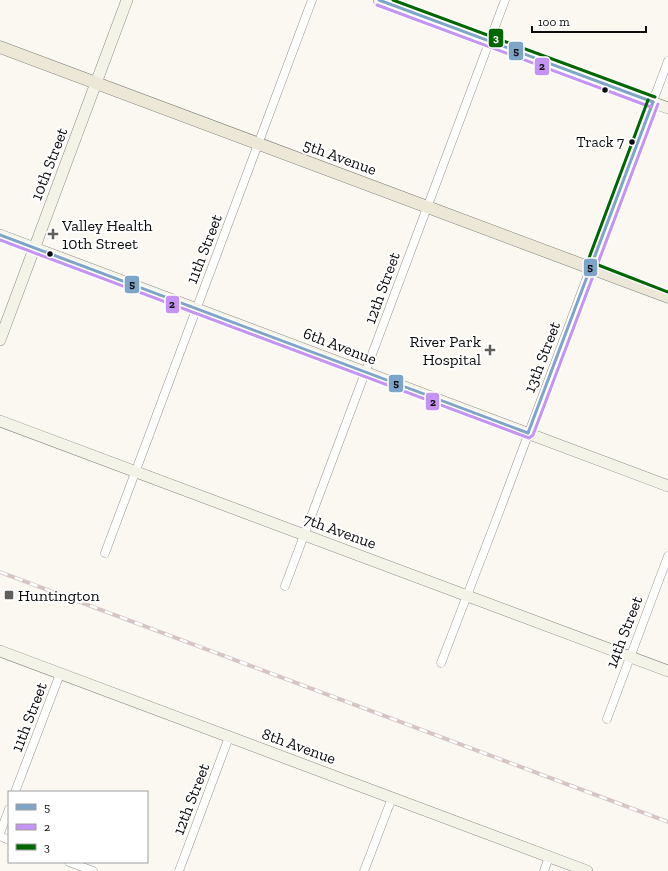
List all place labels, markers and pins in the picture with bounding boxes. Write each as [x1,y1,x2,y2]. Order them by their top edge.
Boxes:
unlabelled marker [600,85,610,95]
place label: Track 7 [576,133,624,151]
marker: Track 7 [627,137,637,147]
place label: Valley Health 10th Street [61,216,152,253]
marker: Valley Health 10th Street [47,228,59,240]
unlabelled marker [45,249,55,259]
place label: River Park Hospital [410,332,482,369]
marker: River Park Hospital [484,344,496,356]
place label: Huntington [18,586,100,605]
marker: Huntington [3,589,15,601]

